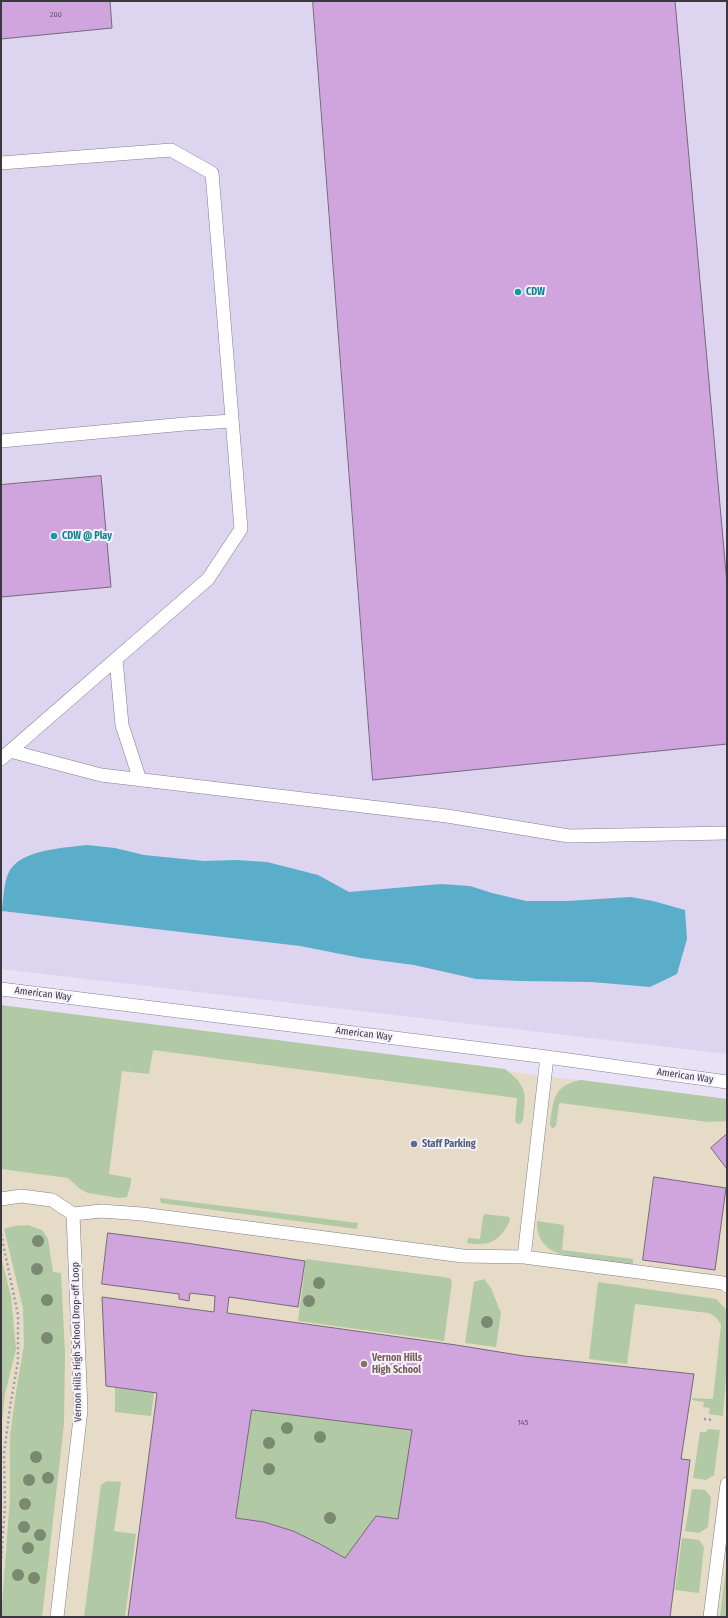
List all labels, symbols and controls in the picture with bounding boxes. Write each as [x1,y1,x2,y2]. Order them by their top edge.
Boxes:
house number: 200 [50,10,62,20]
place label: CDW [526,286,545,298]
marker: CDW [513,287,523,297]
place label: CDW @ Play [62,530,112,542]
marker: CDW @ Play [49,531,59,541]
street label: American Way [14,985,72,1003]
street label: American Way [335,1025,393,1043]
street label: American Way [656,1066,714,1086]
place label: Staff Parking [422,1138,476,1150]
marker: Staff Parking [409,1139,419,1149]
street label: Vernon Hills High School Drop-off Loop [70,1262,84,1422]
place label: Vernon Hills High School [372,1352,422,1376]
marker: Vernon Hills High School [359,1359,369,1369]
house number: 145 [518,1418,528,1428]

